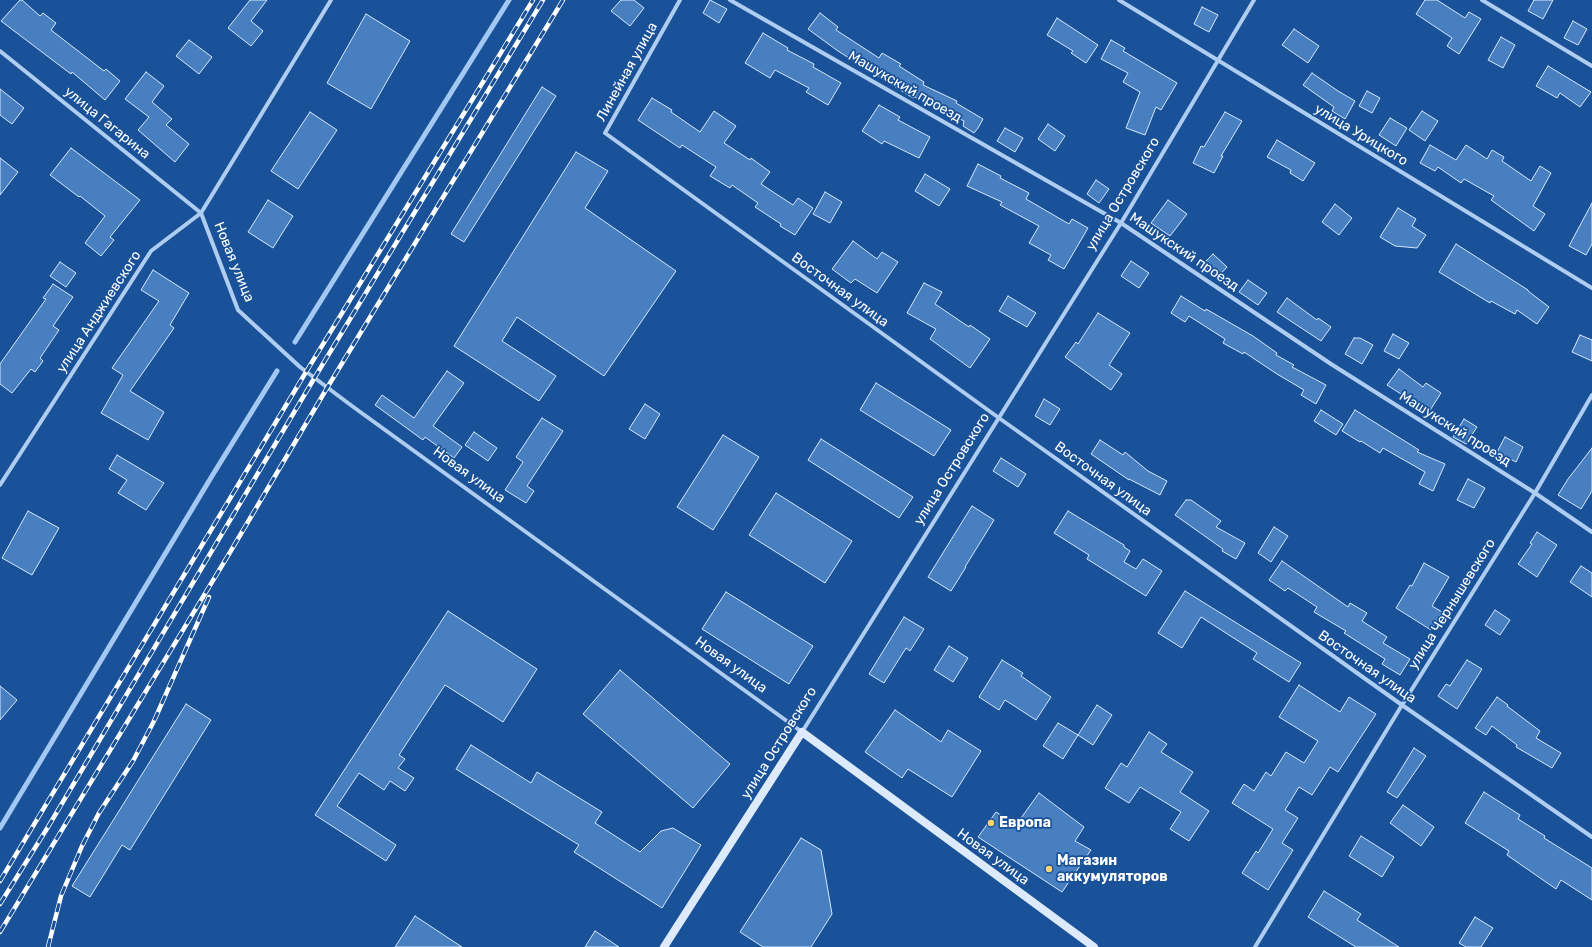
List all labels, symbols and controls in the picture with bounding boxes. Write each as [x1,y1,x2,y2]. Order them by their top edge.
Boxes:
street label: Линейная улица [593,19,661,125]
street label: Машукский проезд [845,48,965,126]
street label: улица Гагарина [61,83,153,163]
street label: улица Урицкого [1311,100,1411,170]
street label: улица Островского [1083,134,1163,254]
street label: Машукский проезд [1126,209,1242,295]
street label: Новая улица [210,219,258,305]
street label: улица Анджиевского [53,248,145,376]
street label: Восточная улица [788,249,892,331]
street label: Машукский проезд [1396,388,1514,470]
street label: улица Островского [911,410,993,528]
street label: Восточная улица [1051,438,1155,520]
street label: Новая улица [430,443,508,507]
street label: улица Чернышевского [1405,536,1499,672]
street label: Восточная улица [1315,627,1419,707]
street label: Новая улица [692,633,770,697]
street label: улица Островского [738,684,820,802]
place label: Европа [999,815,1051,831]
marker: Европа [986,818,996,828]
street label: Новая улица [954,825,1032,889]
place label: Магазин аккумуляторов [1057,853,1168,886]
marker: Магазин аккумуляторов [1044,864,1054,874]

